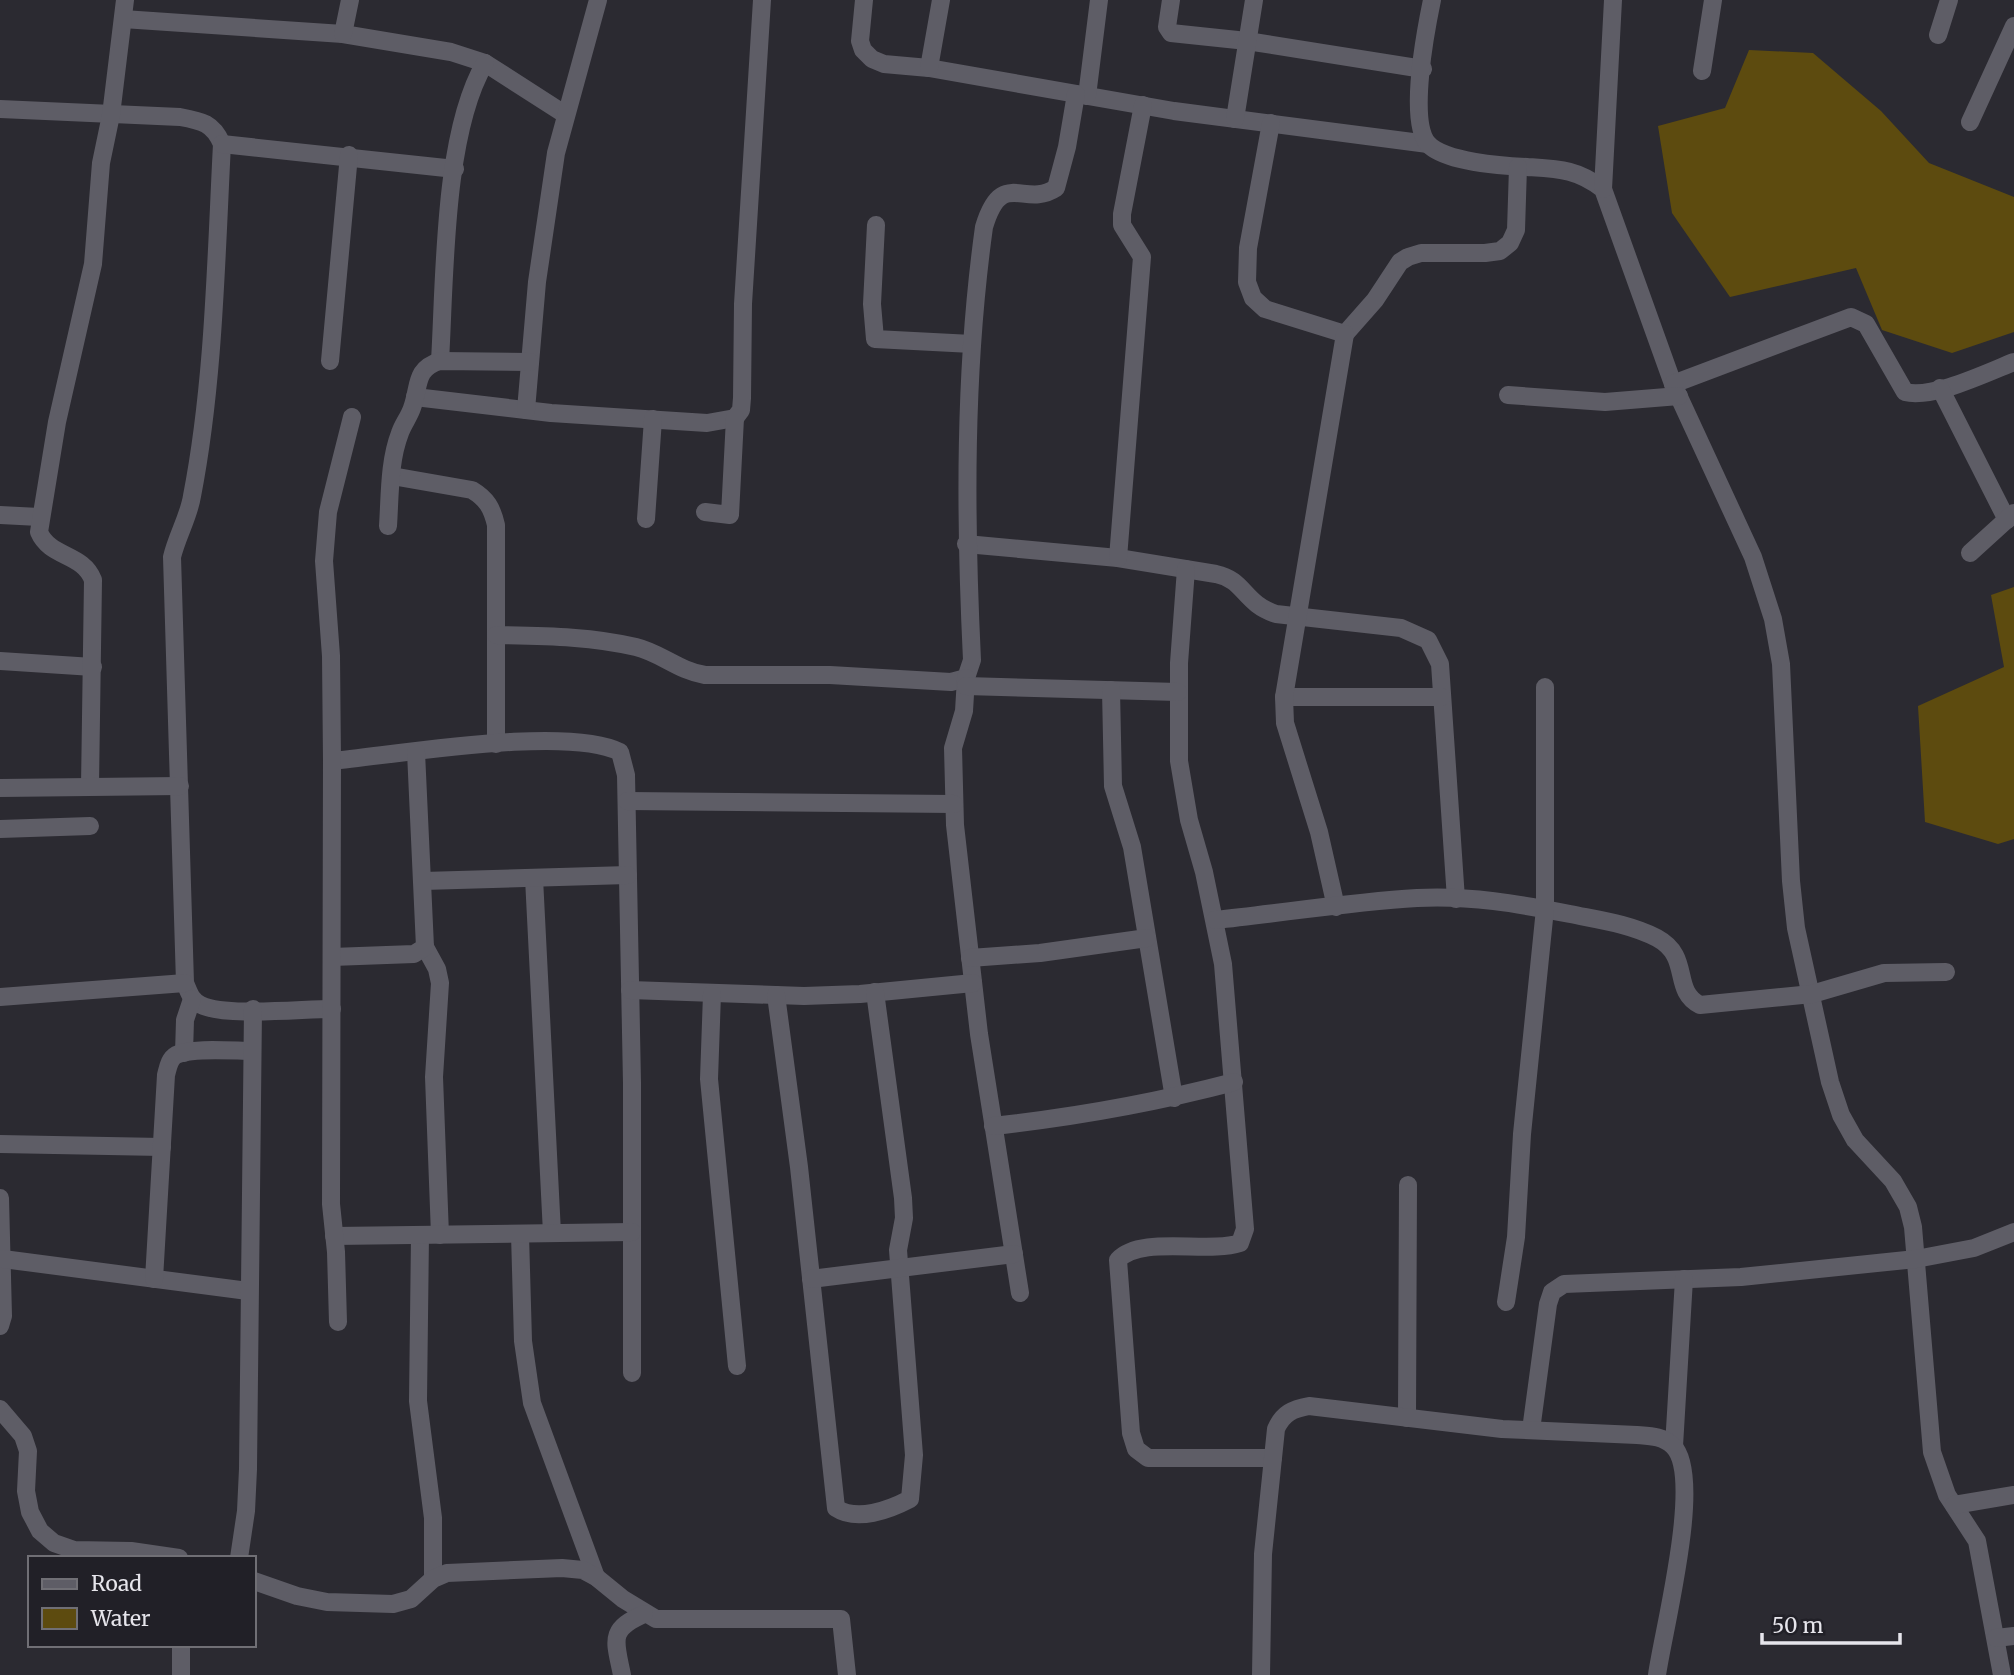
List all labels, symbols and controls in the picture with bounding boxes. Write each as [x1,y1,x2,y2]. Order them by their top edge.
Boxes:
legend [28,1556,256,1647]
text: Road [91,1570,142,1597]
scale bar [1762,1602,1900,1646]
text: Water [90,1605,150,1632]
text: 50 m [1772,1612,1823,1639]

